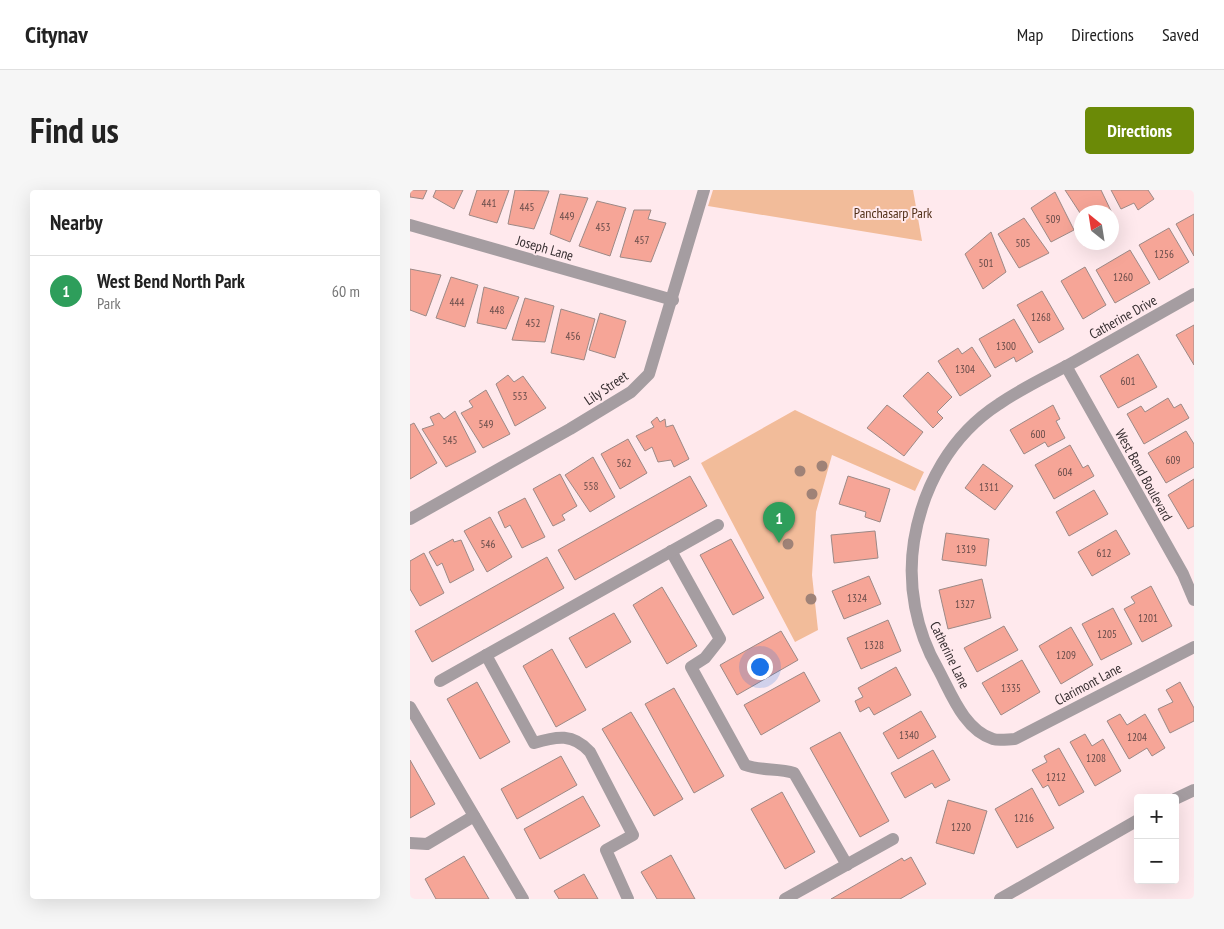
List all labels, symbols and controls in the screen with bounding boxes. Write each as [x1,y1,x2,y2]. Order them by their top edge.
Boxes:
text: Citynav [25,19,88,50]
text: Map [1017,23,1043,46]
text: Directions [1071,23,1134,46]
text: Saved [1162,23,1199,46]
text: Find us [30,107,119,153]
button: Directions [1085,107,1194,154]
house number: 441 [482,196,496,210]
house number: 445 [520,200,534,214]
park label: Panchasarp Park [854,204,933,222]
north arrow [1074,205,1119,250]
text: Nearby [50,209,103,236]
house number: 449 [560,209,574,223]
house number: 509 [1046,212,1060,226]
house number: 453 [596,220,610,234]
street label: Joseph Lane [514,231,576,265]
house number: 457 [635,233,649,247]
house number: 505 [1016,236,1030,250]
house number: 1256 [1154,247,1174,261]
house number: 501 [979,256,993,270]
text: West Bend North Park [97,269,245,293]
house number: 1260 [1113,270,1133,284]
text: 1 [62,281,70,301]
text: 60 m [332,281,360,301]
street label: Catherine Drive [1086,291,1160,343]
text: Park [97,293,121,313]
house number: 444 [450,295,464,309]
house number: 448 [490,303,504,317]
house number: 1268 [1031,310,1051,324]
house number: 452 [526,316,540,330]
house number: 456 [566,329,580,343]
house number: 1300 [996,339,1016,353]
house number: 1304 [955,362,975,376]
street label: Lily Street [581,367,631,409]
house number: 601 [1121,374,1135,388]
house number: 553 [513,389,527,403]
house number: 549 [479,417,493,431]
street label: West Bend Boulevard [1111,426,1177,524]
house number: 600 [1031,427,1045,441]
house number: 545 [443,433,457,447]
house number: 609 [1166,453,1180,467]
house number: 562 [617,456,631,470]
house number: 604 [1058,465,1072,479]
house number: 558 [584,479,598,493]
house number: 1311 [979,480,999,494]
pin: 1 [763,502,795,543]
house number: 546 [481,537,495,551]
house number: 1319 [956,542,976,556]
house number: 612 [1097,546,1111,560]
house number: 1324 [847,591,867,605]
house number: 1327 [955,597,975,611]
house number: 1201 [1138,611,1158,625]
street label: Catherine Lane [926,618,974,692]
house number: 1205 [1097,627,1117,641]
house number: 1328 [864,638,884,652]
house number: 1209 [1056,648,1076,662]
your location [747,654,773,680]
street label: Clarimont Lane [1051,659,1125,709]
house number: 1335 [1001,681,1021,695]
house number: 1340 [899,728,919,742]
house number: 1204 [1127,730,1147,744]
house number: 1208 [1086,751,1106,765]
house number: 1212 [1046,770,1066,784]
map controls [1134,794,1179,884]
button: + [1134,794,1179,839]
house number: 1216 [1014,811,1034,825]
house number: 1220 [951,820,971,834]
button: − [1134,839,1179,884]

